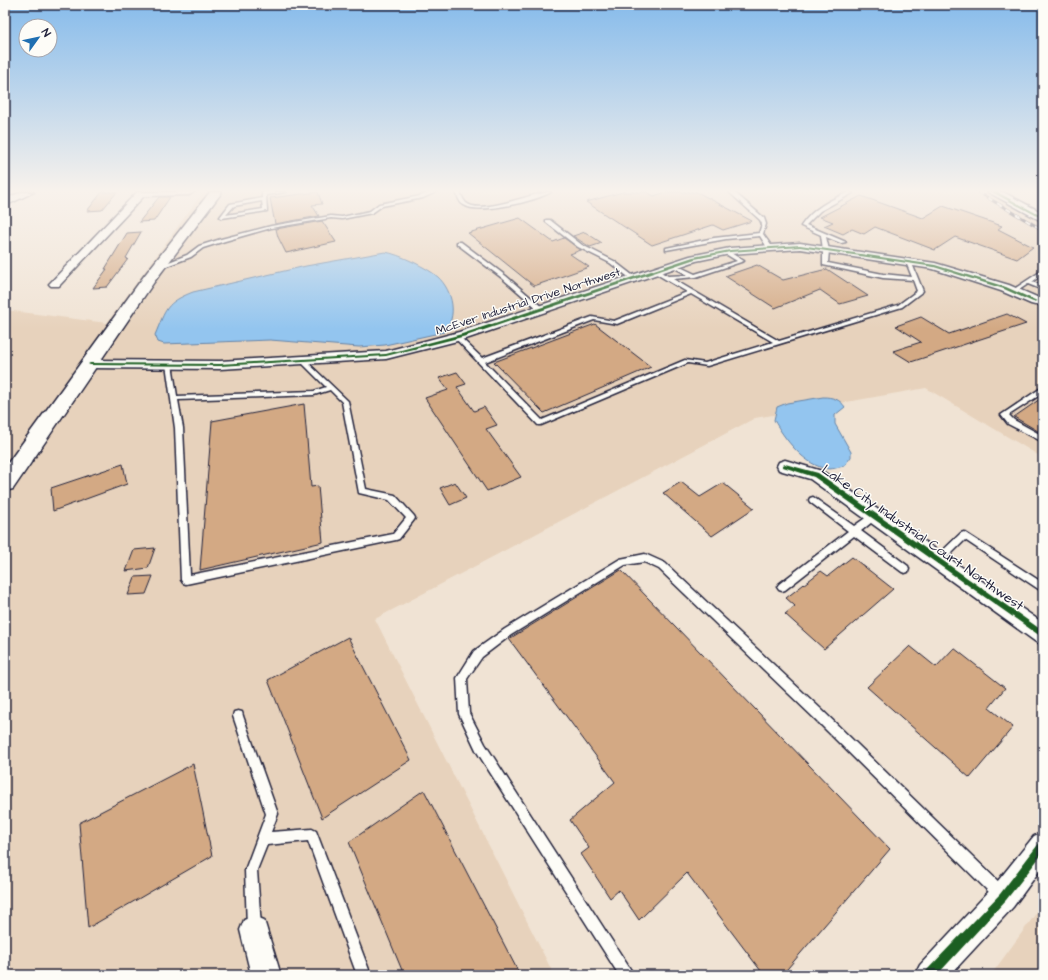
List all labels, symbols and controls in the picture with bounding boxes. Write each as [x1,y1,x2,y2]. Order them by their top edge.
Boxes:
north arrow [18,18,58,58]
text: N [38,26,54,40]
street label: McEver Industrial Drive Northwest [434,263,623,339]
street label: Lake City Industrial Court Northwest [817,460,1028,616]

